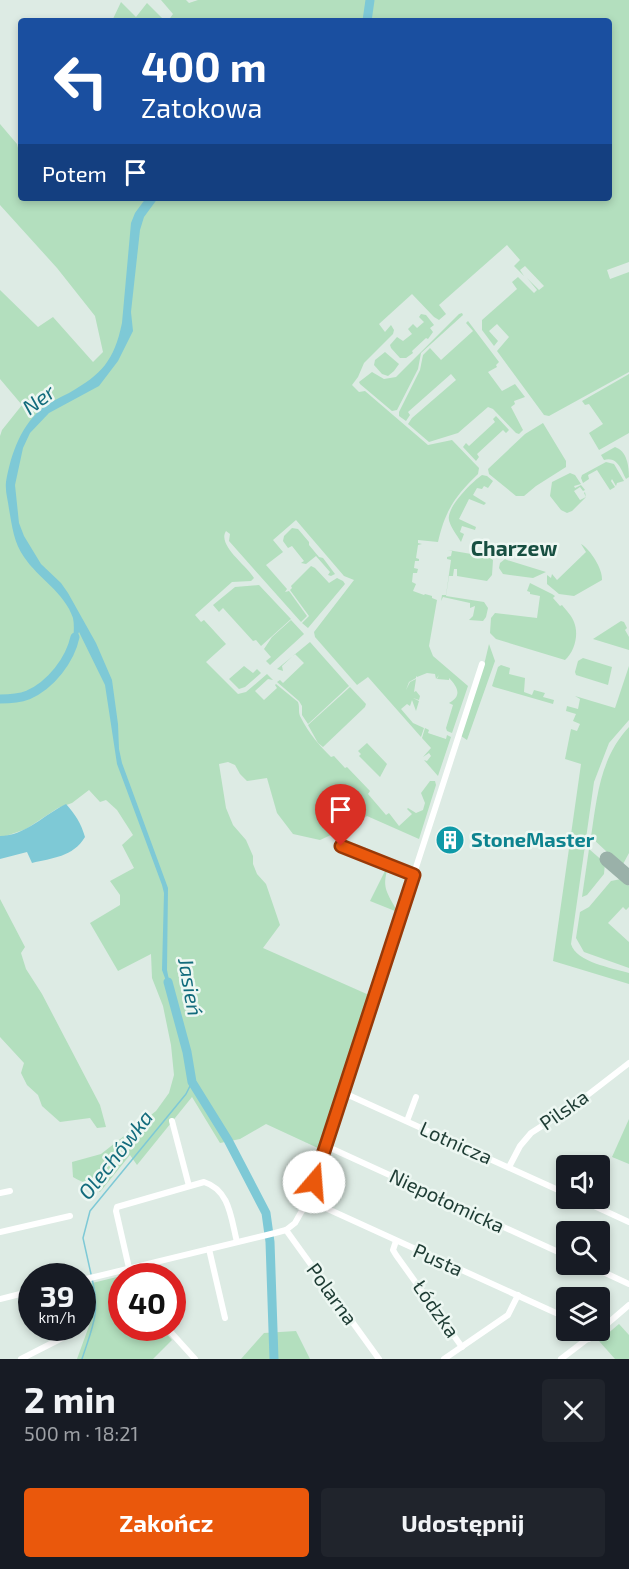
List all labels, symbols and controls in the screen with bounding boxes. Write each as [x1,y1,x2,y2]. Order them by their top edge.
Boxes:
text: 400 m [141,40,267,90]
icon: left [42,42,120,120]
text: Zatokowa [141,91,262,123]
icon: arrive [119,156,152,189]
text: Potem [42,160,107,186]
water label: Ner [17,378,60,419]
district label: Charzew [471,535,557,560]
pin [315,784,366,846]
icon: arrive [324,793,357,826]
building icon: StoneMaster [434,824,466,856]
place label: StoneMaster [471,827,595,851]
water label: Jasień [174,955,209,1018]
street label: Pilska [534,1084,592,1135]
water label: Olechówka [72,1105,157,1204]
street label: Lotnicza [416,1116,496,1169]
position arrow [282,1150,346,1214]
map controls [556,1155,610,1341]
button: sound [556,1155,610,1209]
street label: Niepołomicka [386,1163,509,1237]
button: search [556,1221,610,1275]
street label: Pusta [410,1238,467,1281]
street label: Polarna [302,1258,363,1329]
speed limit sign: 40 [108,1263,186,1341]
street label: Łódzka [408,1275,465,1342]
text: 39 [40,1277,74,1313]
button: layers [556,1287,610,1341]
text: km/h [38,1308,76,1326]
text: 2 min [24,1377,116,1420]
button: close [542,1379,605,1442]
text: 500 m · 18:21 [24,1421,138,1445]
button: Zakończ [24,1488,309,1557]
button: Udostępnij [321,1488,605,1557]

